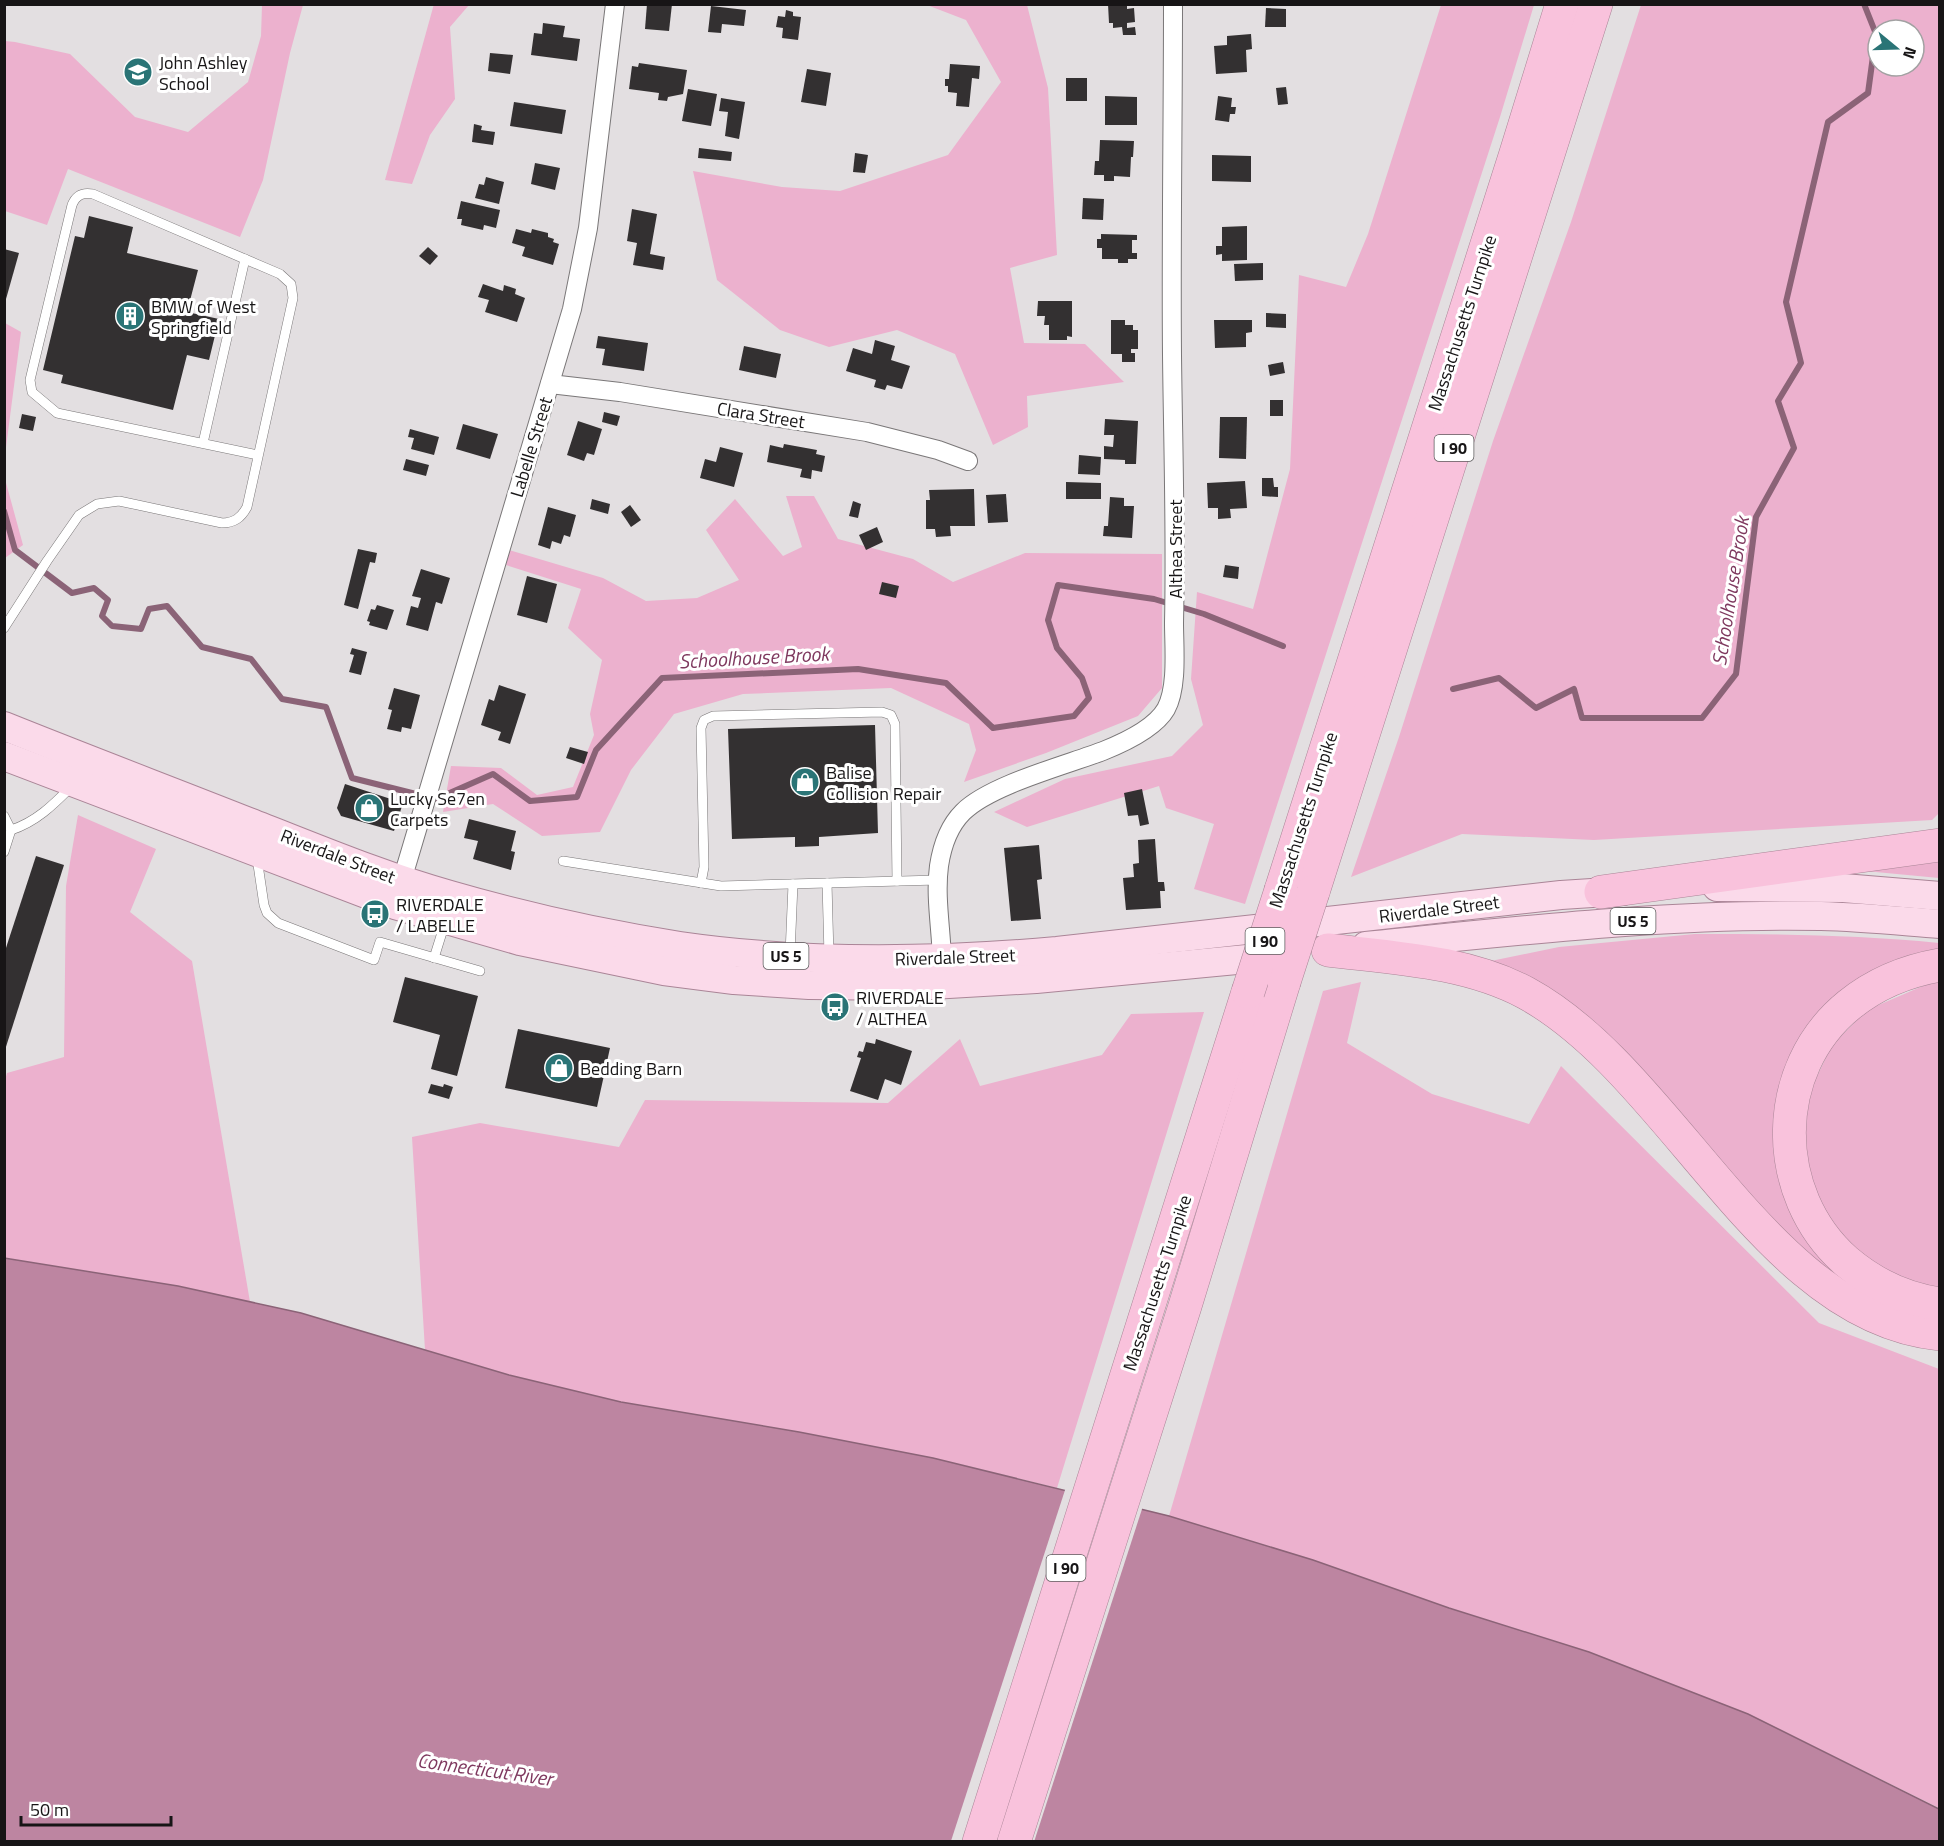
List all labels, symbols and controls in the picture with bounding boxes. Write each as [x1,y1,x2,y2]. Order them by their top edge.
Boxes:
north arrow [1866,18,1926,78]
text: N [1897,44,1923,62]
place label: John Ashley School [159,49,248,97]
school or university icon: John Ashley School [122,56,154,88]
street label: Massachusetts Turnpike [1421,232,1503,414]
place label: BMW of West Springfield [151,293,257,341]
building icon: BMW of West Springfield [114,300,146,332]
street label: Labelle Street [503,393,559,501]
street label: Clara Street [715,395,808,435]
road number: I 90 [1434,435,1474,461]
street label: Althea Street [1162,499,1189,599]
water label: Schoolhouse Brook [1703,512,1757,668]
water label: Schoolhouse Brook [678,637,832,676]
street label: Massachusetts Turnpike [1262,729,1344,911]
place label: Balise Collision Repair [826,759,942,807]
shop icon: Balise Collision Repair [789,766,821,798]
place label: Lucky Se7en Carpets [390,785,485,833]
shop icon: Lucky Se7en Carpets [353,792,385,824]
street label: Riverdale Street [277,822,400,890]
street label: Riverdale Street [1377,888,1501,930]
place label: RIVERDALE / LABELLE [396,891,484,939]
bus stop icon: RIVERDALE / LABELLE [359,898,391,930]
road number: US 5 [1610,908,1656,934]
road number: I 90 [1246,928,1284,954]
street label: Riverdale Street [894,941,1016,973]
road number: US 5 [764,943,808,969]
place label: RIVERDALE / ALTHEA [856,984,944,1032]
bus stop icon: RIVERDALE / ALTHEA [819,991,851,1023]
shop icon: Bedding Barn [543,1052,575,1084]
place label: Bedding Barn [580,1055,682,1082]
street label: Massachusetts Turnpike [1116,1192,1198,1374]
road number: I 90 [1046,1555,1086,1581]
water label: Connecticut River [415,1744,557,1794]
scale bar [21,1789,171,1827]
text: 50 m [30,1796,69,1823]

